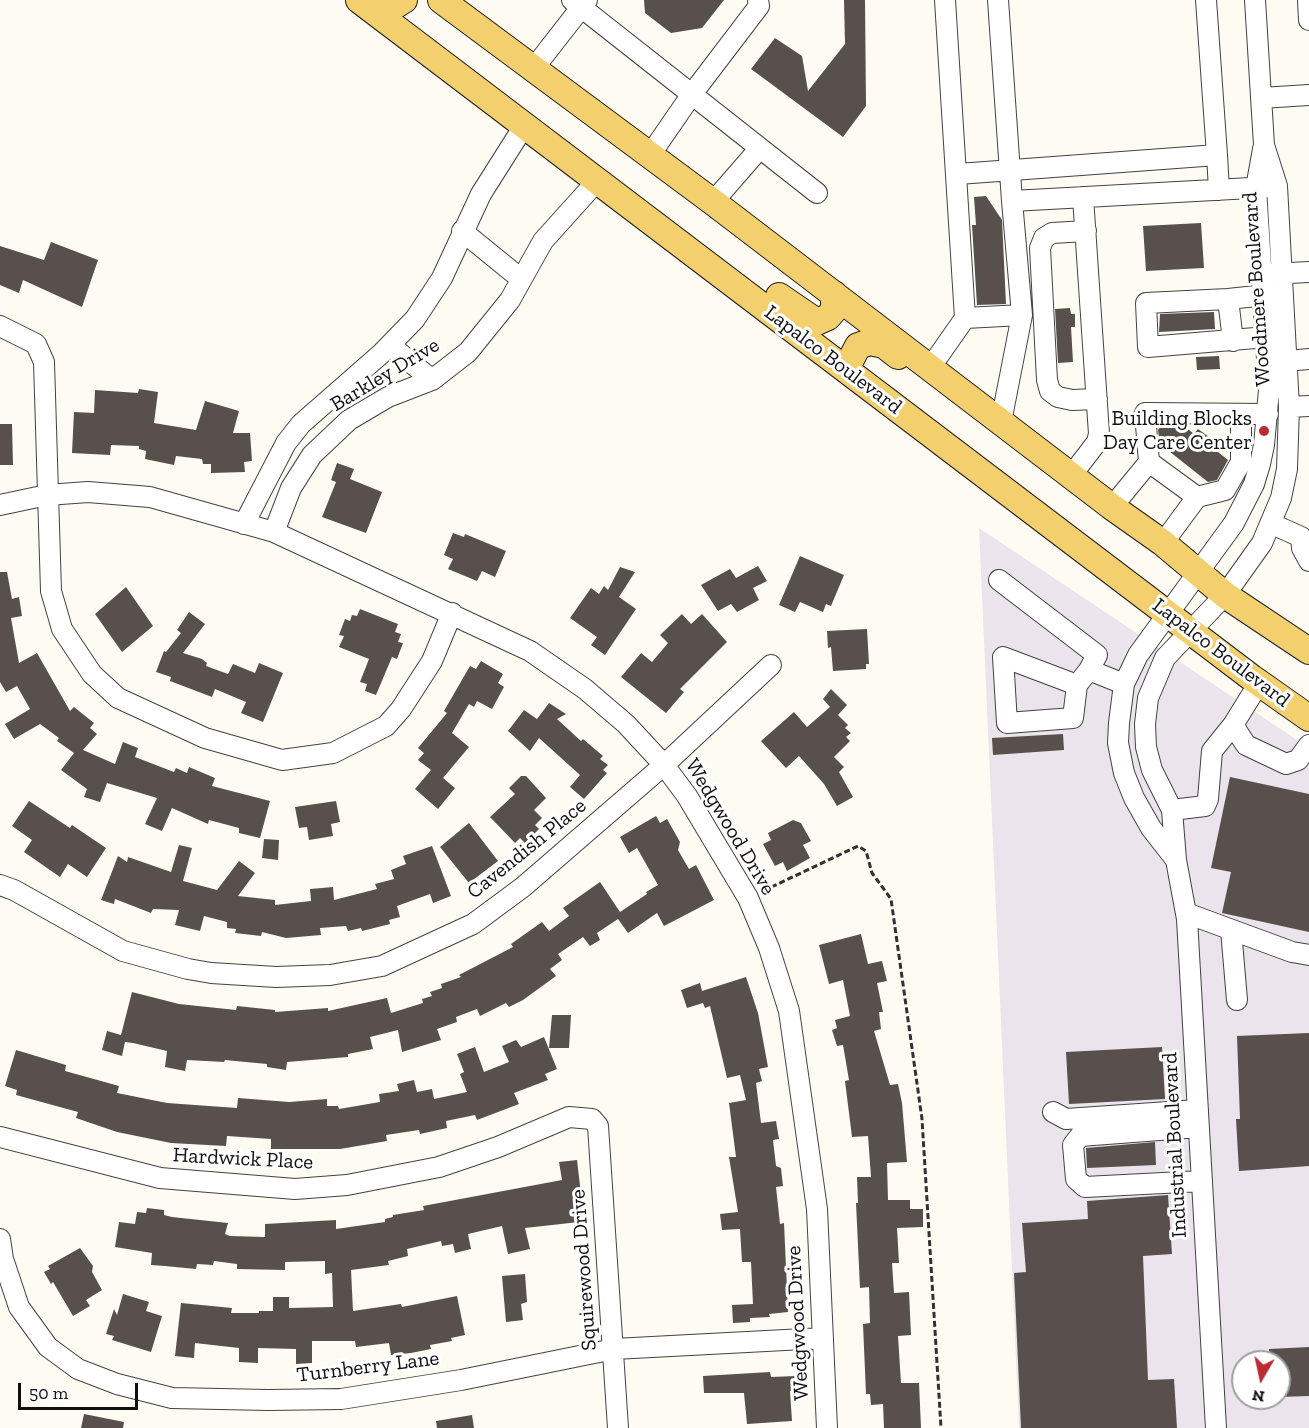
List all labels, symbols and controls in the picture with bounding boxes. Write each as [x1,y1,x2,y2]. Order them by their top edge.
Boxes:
street label: Woodmere Boulevard [1238,191,1276,387]
street label: Lapalco Boulevard [759,300,907,420]
street label: Barkley Drive [326,333,444,417]
place label: Building Blocks Day Care Center [1103,406,1252,456]
marker: Building Blocks Day Care Center [1257,424,1271,438]
street label: Lapalco Boulevard [1147,593,1295,713]
street label: Wedgwood Drive [679,754,781,900]
street label: Cavendish Place [462,793,592,905]
street label: Industrial Boulevard [1158,1052,1192,1238]
street label: Hardwick Place [172,1143,314,1175]
street label: Squirewood Drive [566,1188,602,1352]
street label: Wedgwood Drive [781,1245,815,1401]
street label: Turnberry Lane [295,1346,441,1388]
north arrow [1231,1350,1291,1410]
scale bar [21,1371,141,1409]
text: 50 m [29,1382,68,1404]
text: N [1251,1386,1266,1407]

